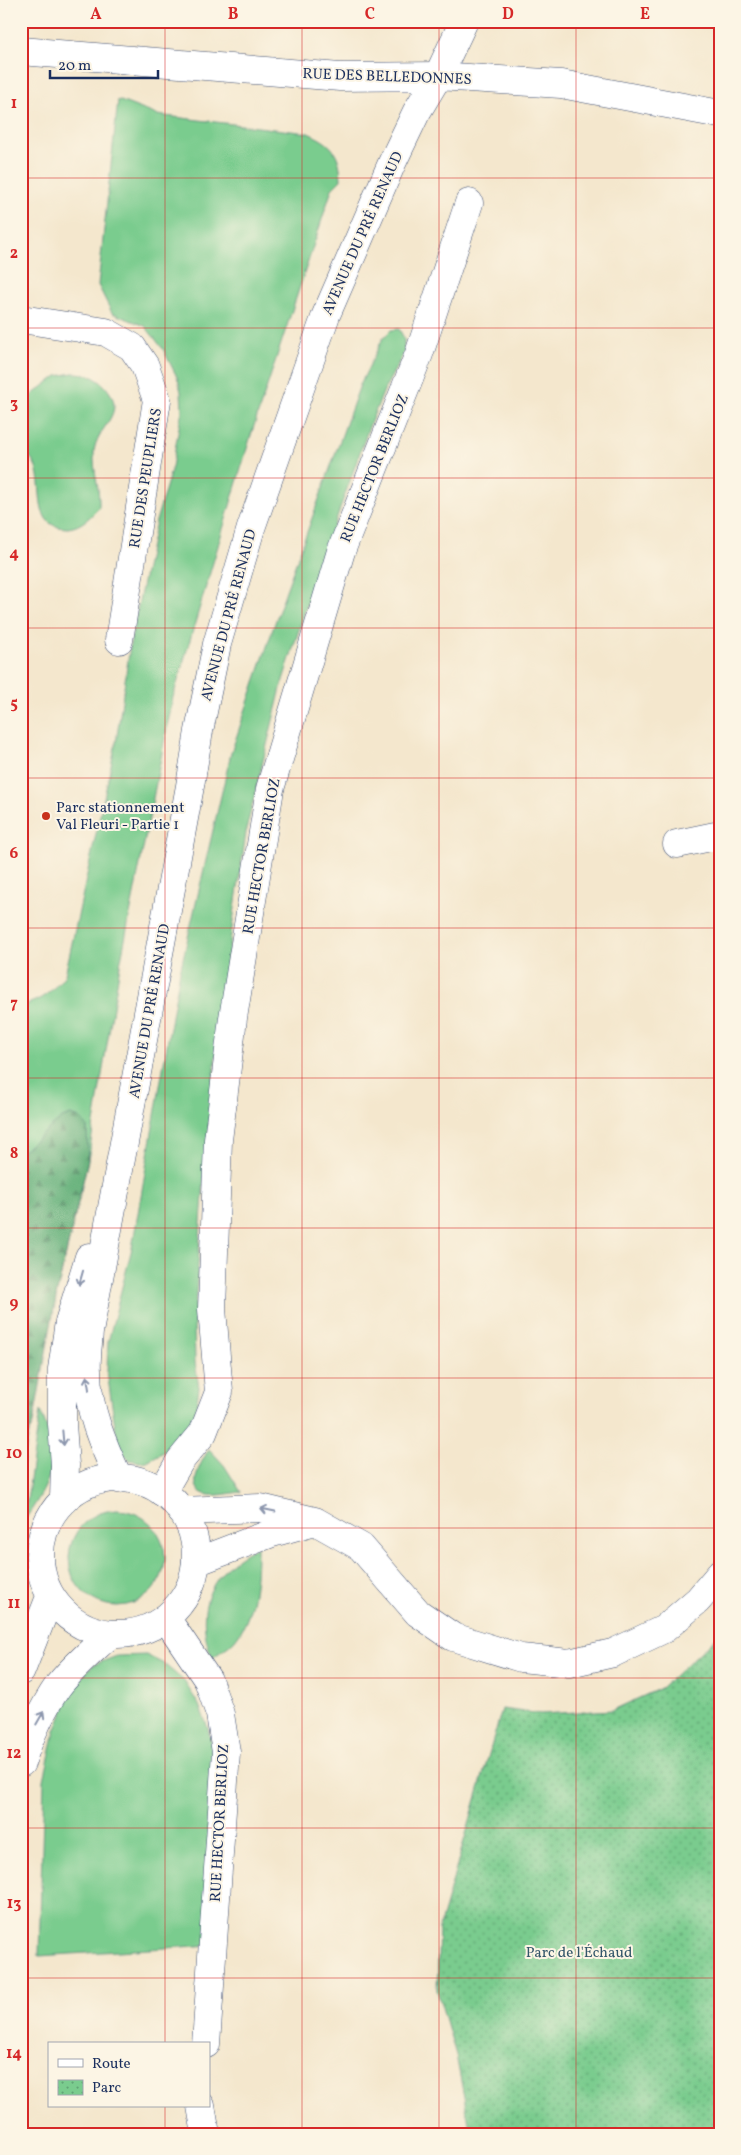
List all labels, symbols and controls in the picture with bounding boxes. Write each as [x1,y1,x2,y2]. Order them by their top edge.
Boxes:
text: A [90,4,102,26]
text: B [228,4,239,26]
text: C [365,4,375,26]
text: D [502,4,514,26]
text: E [640,4,650,26]
scale bar [50,48,158,80]
text: 20 m [58,56,91,77]
street label: RUE DES BELLEDONNES [302,64,472,91]
text: 1 [11,93,17,115]
street label: AVENUE DU PRÉ RENAUD [318,148,409,319]
text: 2 [10,243,18,265]
street label: RUE HECTOR BERLIOZ [336,391,415,546]
text: 3 [10,393,18,415]
street label: RUE DES PEUPLIERS [125,407,168,550]
street label: AVENUE DU PRÉ RENAUD [196,527,263,704]
text: 4 [9,543,19,565]
text: 5 [10,693,18,715]
street label: RUE HECTOR BERLIOZ [238,777,287,936]
place label: Parc stationnement Val Fleuri - Partie 1 [56,798,185,836]
marker: Parc stationnement Val Fleuri - Partie 1 [40,810,52,822]
text: 6 [10,843,19,865]
street label: AVENUE DU PRÉ RENAUD [125,922,176,1100]
text: 7 [10,993,18,1015]
text: 8 [10,1143,18,1165]
one-way arrow [76,1269,86,1285]
text: 9 [10,1293,19,1315]
one-way arrow [83,1375,93,1391]
one-way arrow [59,1430,68,1446]
text: 10 [6,1443,22,1465]
one-way arrow [261,1504,277,1514]
text: 11 [8,1593,20,1615]
one-way arrow [36,1711,46,1725]
text: 12 [7,1743,21,1765]
street label: RUE HECTOR BERLIOZ [206,1744,235,1903]
text: 13 [7,1893,21,1915]
park label: Parc de l'Échaud [526,1943,632,1964]
legend [48,2042,210,2108]
text: 14 [6,2043,22,2065]
text: Route [92,2054,131,2075]
text: Parc [92,2078,121,2099]

